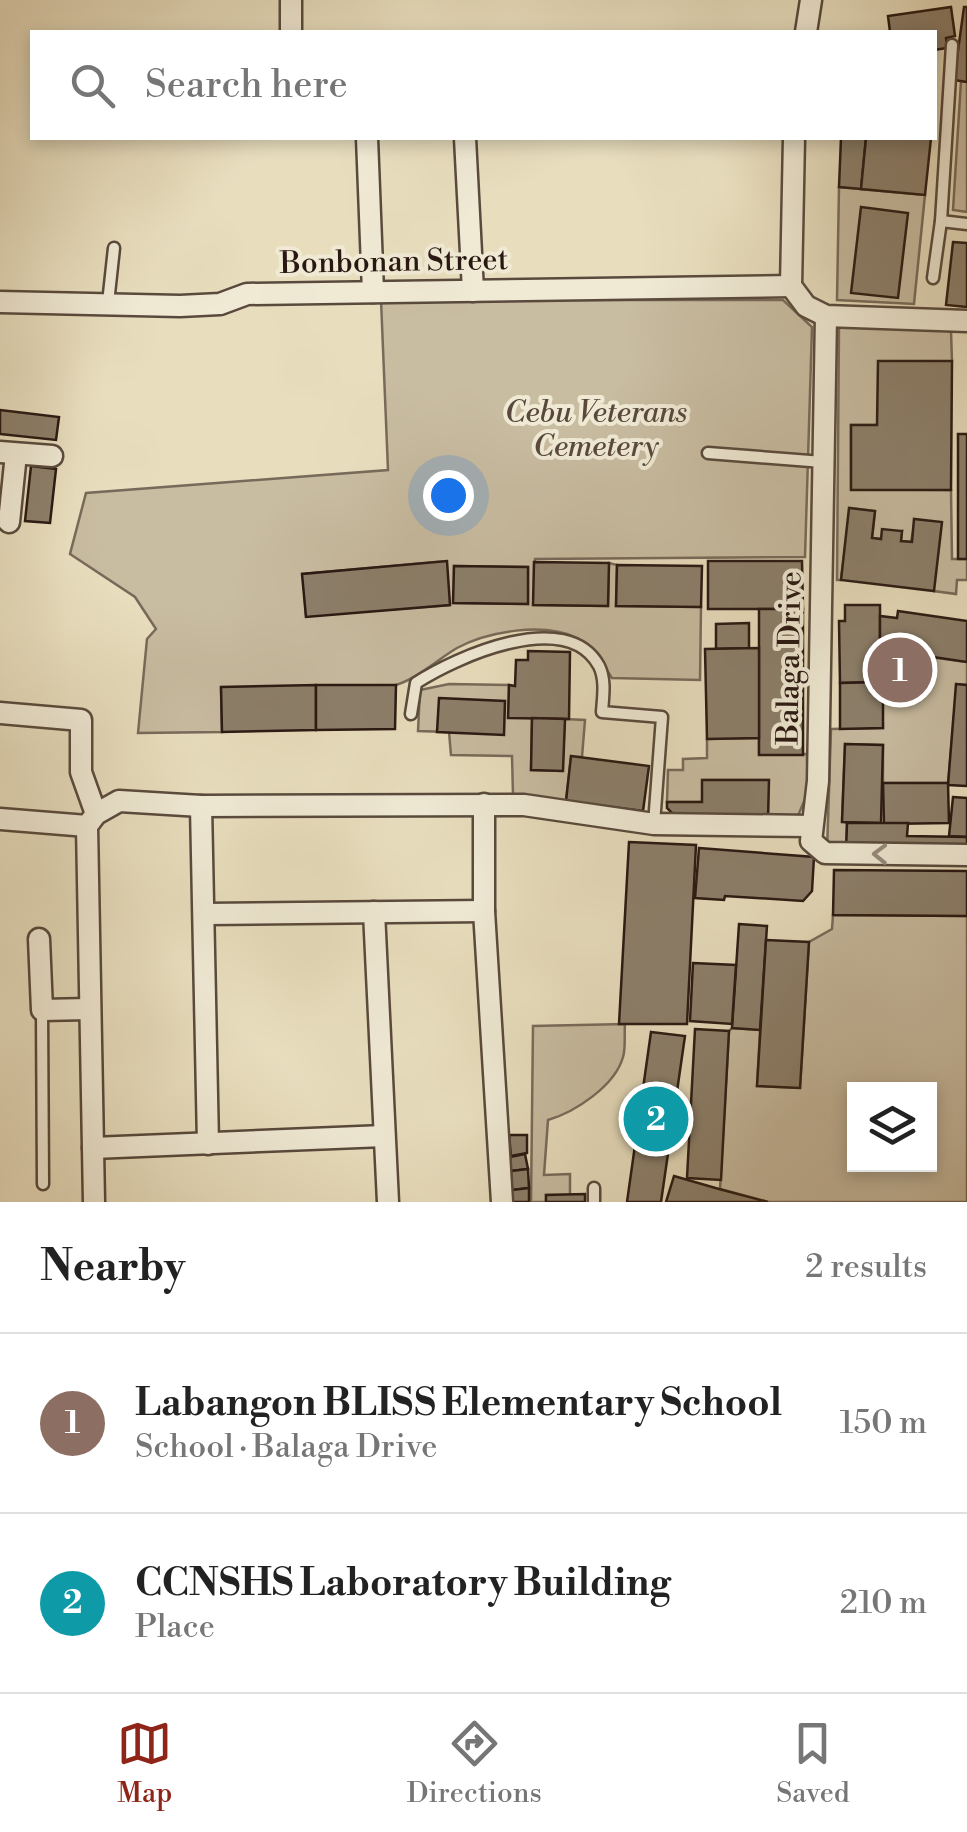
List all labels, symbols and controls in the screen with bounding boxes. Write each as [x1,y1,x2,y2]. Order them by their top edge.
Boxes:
search box [30,30,937,140]
icon: search [65,58,120,113]
text: Search here [145,62,348,109]
street label: Bonbonan Street [278,241,509,283]
park label: Cebu Veterans Cemetery [505,394,687,466]
your location [423,470,474,521]
street label: Balaga Drive [769,571,811,746]
pin: 1 [868,632,932,708]
one-way arrow [871,843,887,864]
pin: 2 [624,1082,688,1156]
map controls [847,1082,937,1172]
button: layers [847,1082,937,1172]
text: Nearby [40,1241,185,1294]
text: 2 results [805,1247,927,1287]
text: Labangon BLISS Elementary School [135,1380,782,1427]
text: 1 [65,1403,80,1443]
text: 150 m [840,1403,927,1443]
text: School · Balaga Drive [135,1427,437,1467]
text: CCNSHS Laboratory Building [135,1560,671,1607]
text: 2 [62,1583,83,1623]
text: 210 m [840,1583,927,1623]
text: Place [135,1607,215,1647]
tab: Map [117,1716,172,1811]
tab: Directions [407,1716,542,1811]
tab: Saved [776,1716,850,1811]

